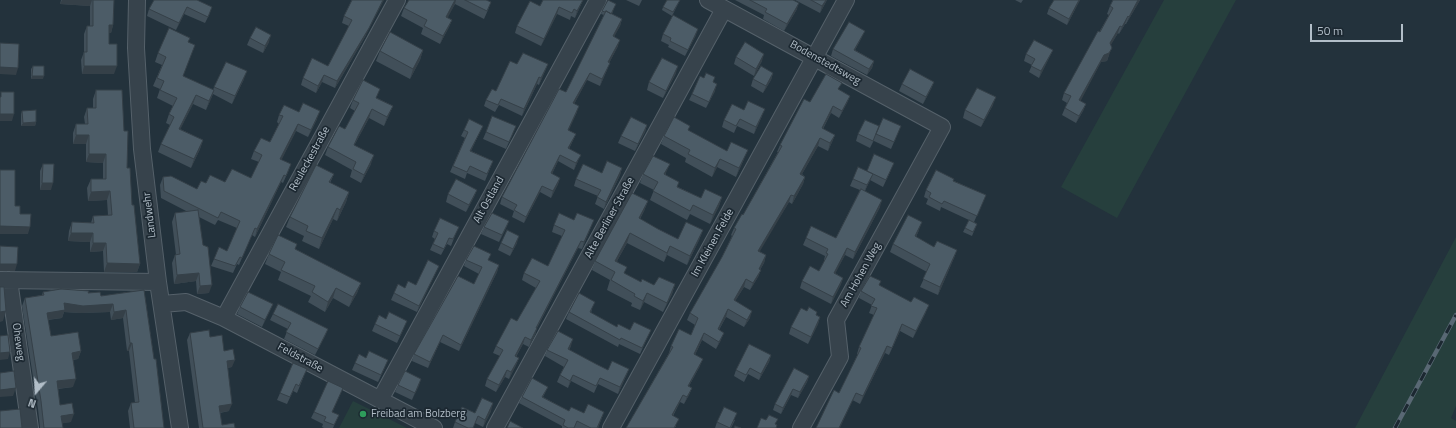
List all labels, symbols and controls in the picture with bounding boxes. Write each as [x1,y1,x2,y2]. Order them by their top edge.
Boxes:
scale bar [1312,16,1405,42]
text: 50 m [1317,21,1343,40]
street label: Bodenstedtsweg [787,38,863,88]
street label: Reuleckestraße [287,124,333,194]
street label: Alt Ostland [471,174,507,226]
street label: Alte Berliner Straße [582,175,638,261]
street label: Landwehr [141,191,159,239]
street label: Im Kleinen Felde [689,207,737,279]
street label: Am Hohen Weg [838,240,884,310]
street label: Oheweg [9,322,27,362]
street label: Feldstraße [275,341,325,375]
north arrow [16,372,56,412]
text: N [26,395,38,412]
place label: Freibad am Bolzberg [371,407,466,421]
marker: Freibad am Bolzberg [358,409,368,419]

